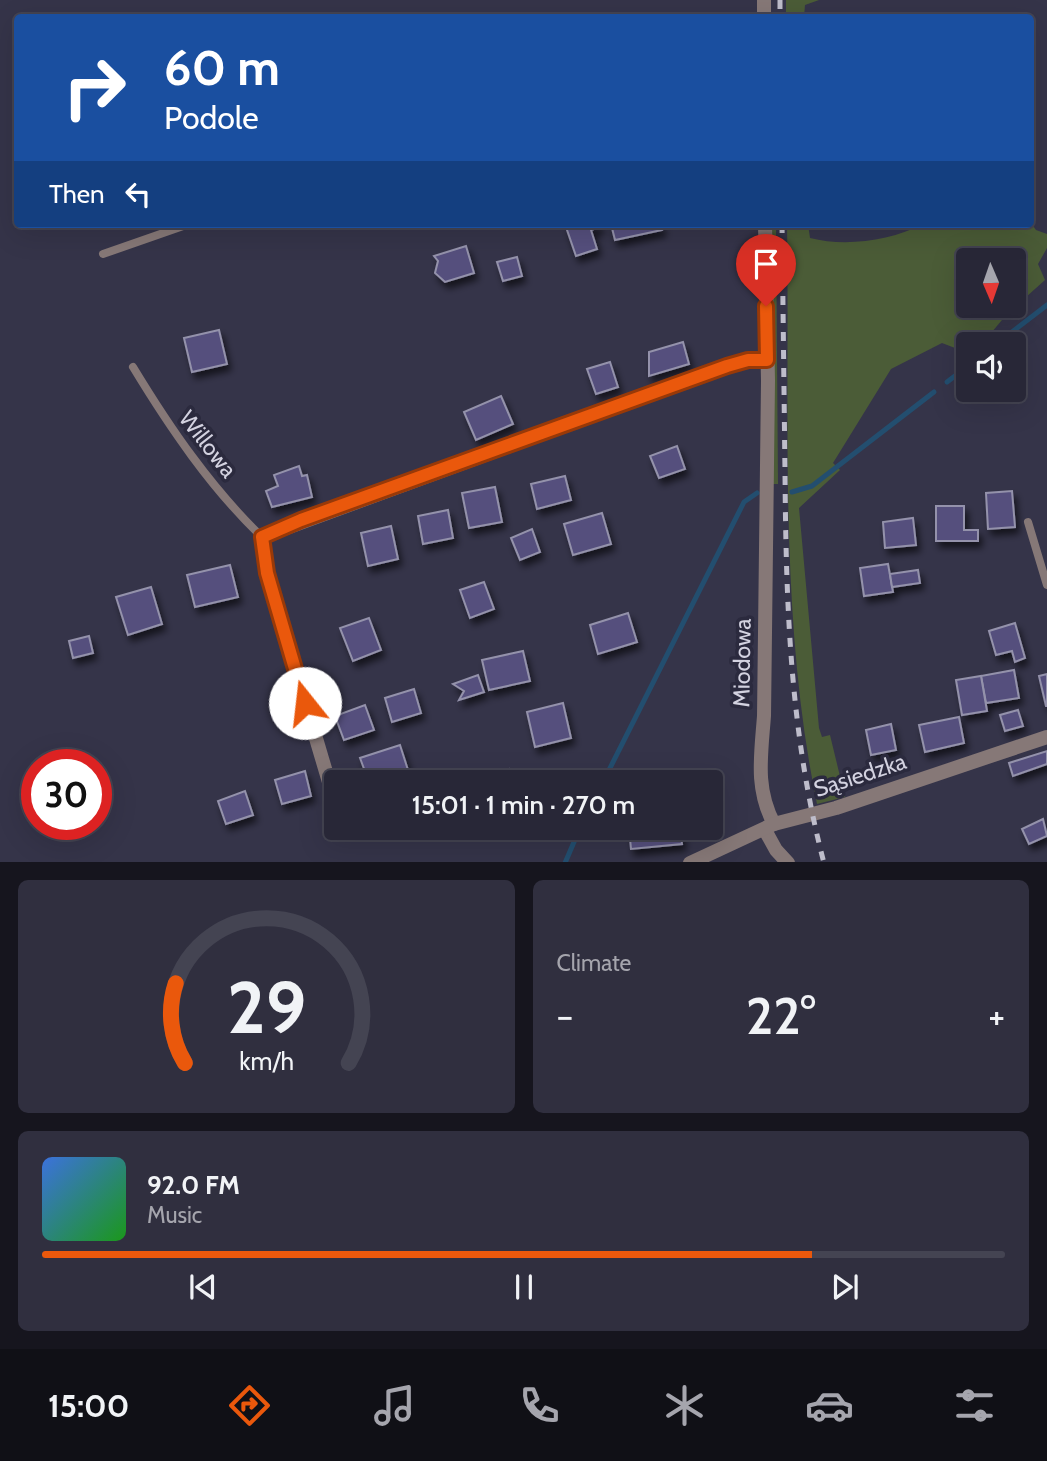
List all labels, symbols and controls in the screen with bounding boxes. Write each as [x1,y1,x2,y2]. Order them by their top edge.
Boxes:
text: 60 m [164,38,280,97]
icon: right [49,42,140,133]
text: Podole [164,98,259,137]
icon: left [119,175,157,213]
text: Then [49,178,105,210]
pin [736,234,796,306]
icon: arrive [747,245,785,283]
north arrow [956,248,1026,318]
map controls [956,248,1026,402]
button: sound [956,332,1026,402]
street label: Willowa [173,405,243,483]
street label: Miodowa [727,618,757,708]
position arrow [268,666,342,740]
street label: Sąsiedzka [810,747,910,803]
speed limit sign: 30 [21,749,112,840]
text: 15:01 · 1 min · 270 m [412,789,635,821]
text: Climate [557,949,631,977]
text: 29 [227,963,306,1051]
text: 22° [746,984,816,1047]
text: − [557,992,573,1039]
text: + [988,992,1005,1039]
text: km/h [239,1045,294,1075]
text: 92.0 FM [147,1169,240,1201]
text: Music [147,1201,202,1229]
icon: previous [184,1268,222,1306]
icon: pause [505,1268,543,1306]
icon: next [826,1268,864,1306]
icon: directions [225,1381,274,1430]
icon: music [370,1381,419,1430]
icon: phone [515,1381,564,1430]
icon: climate [660,1381,709,1430]
icon: car [805,1381,854,1430]
icon: filters [950,1381,999,1430]
text: 15:00 [48,1386,129,1425]

